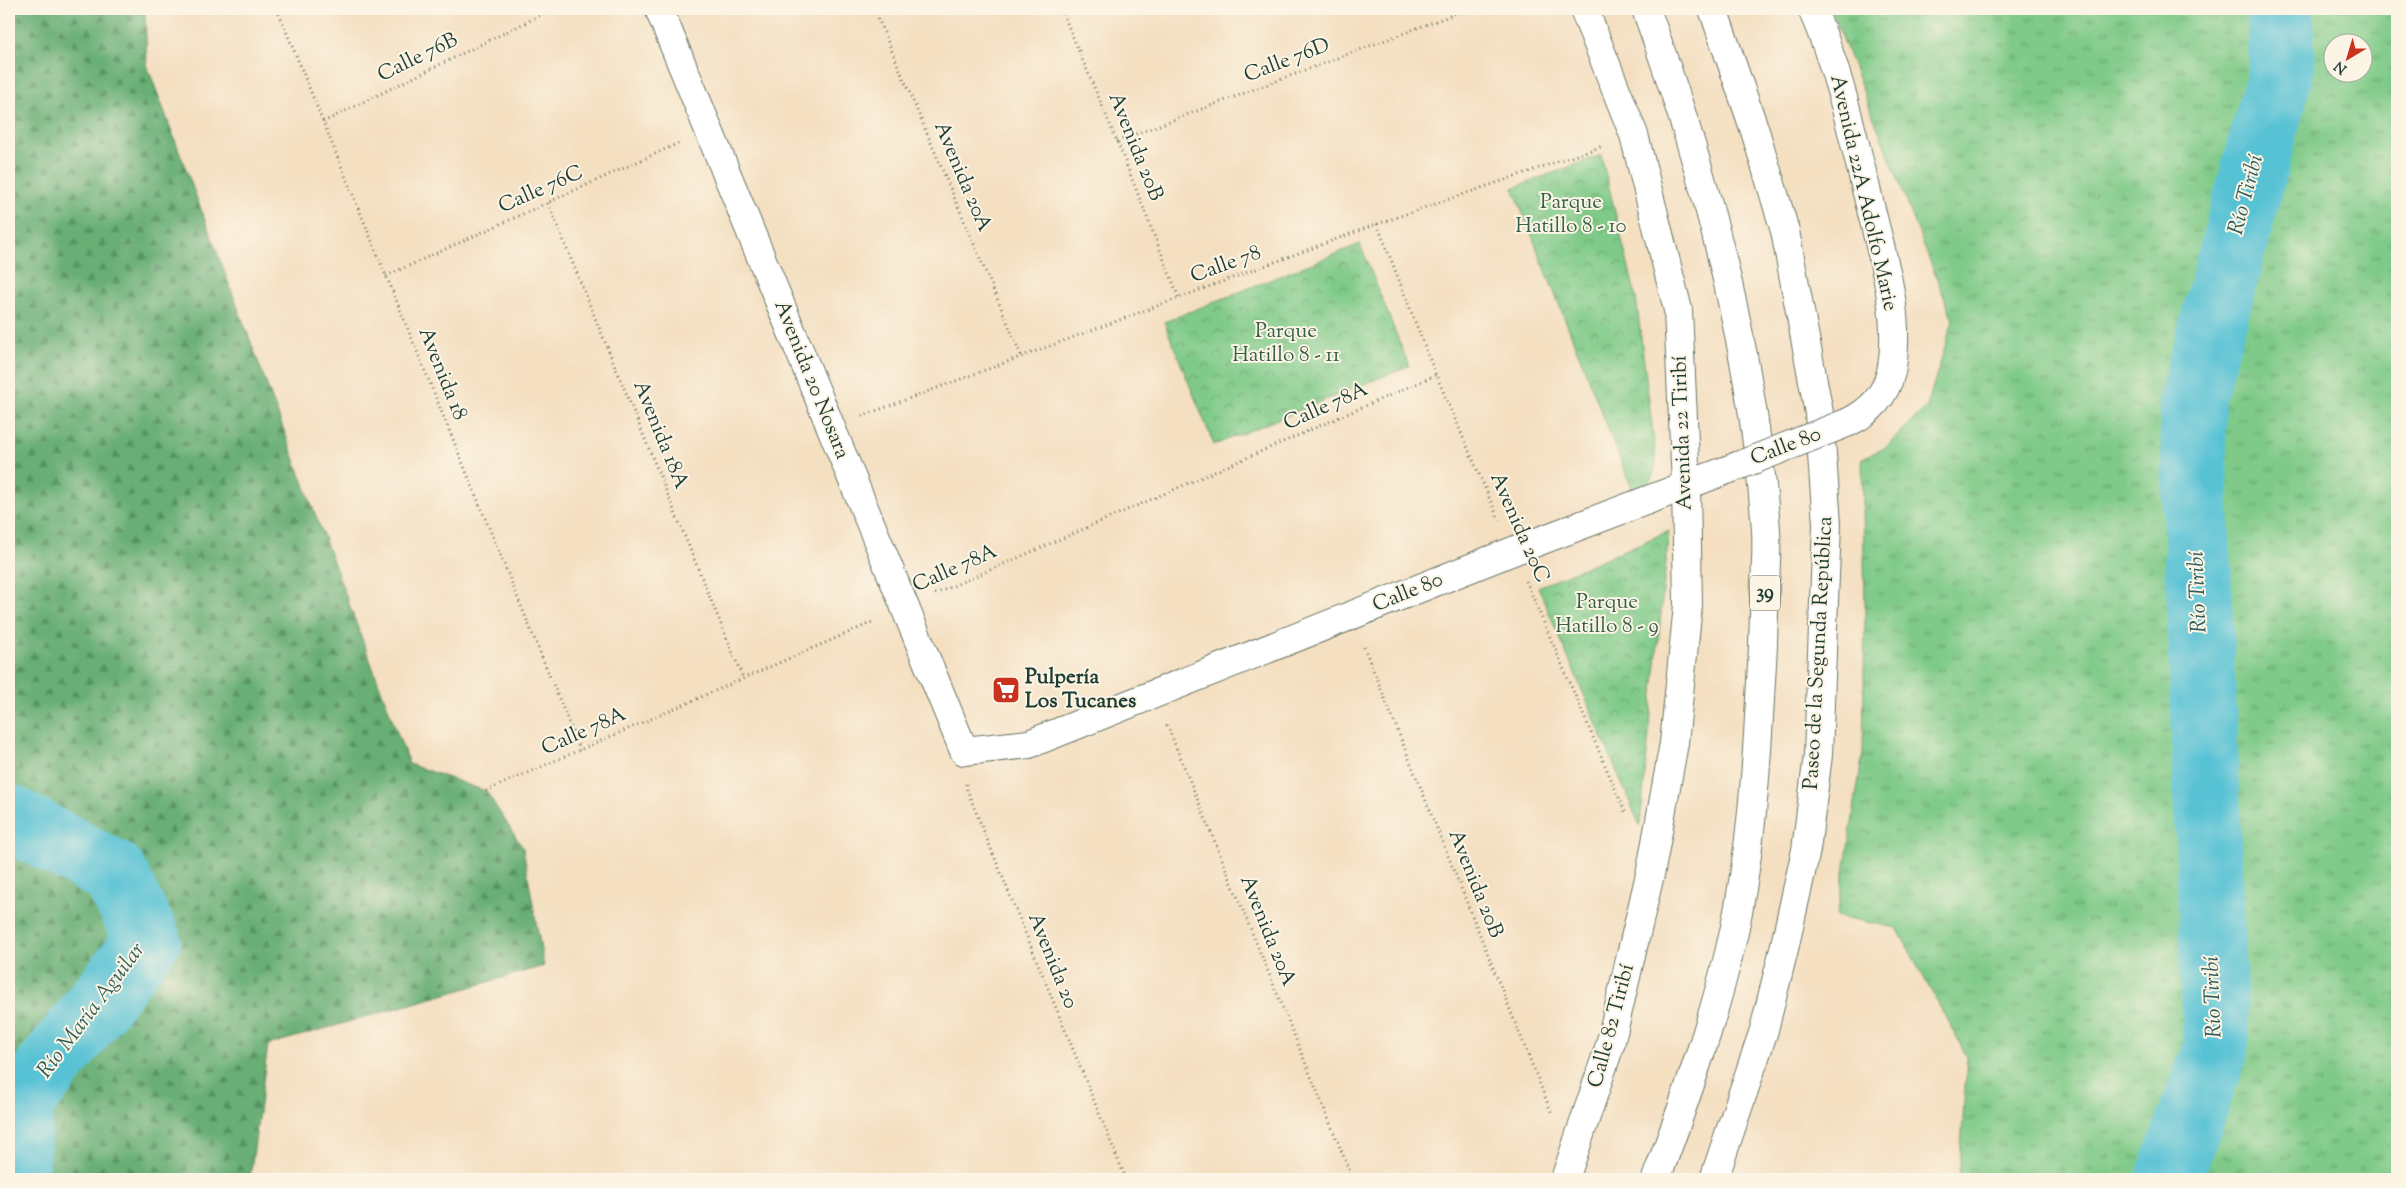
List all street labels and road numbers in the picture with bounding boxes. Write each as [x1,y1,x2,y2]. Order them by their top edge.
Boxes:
street label: Calle 76B [373,26,463,90]
street label: Calle 76D [1240,31,1334,91]
street label: Avenida 22A Adolfo Marie [1821,72,1905,314]
street label: Avenida 20B [1100,88,1170,206]
street label: Avenida 20A [925,117,999,237]
street label: Calle 76C [494,158,588,222]
street label: Calle 78 [1187,238,1265,292]
street label: Avenida 20 Nosara [765,296,857,464]
street label: Avenida 18 [410,323,474,425]
street label: Avenida 22 Tiribí [1665,355,1701,511]
street label: Calle 78A [1279,375,1373,439]
street label: Avenida 18A [625,376,695,494]
street label: Calle 80 [1746,420,1826,474]
street label: Avenida 20C [1481,468,1557,588]
street label: Paseo de la Segunda República [1797,515,1841,791]
street label: Calle 78A [908,537,1002,601]
street label: Calle 80 [1368,565,1448,621]
road number: 39 [1750,576,1780,610]
street label: Calle 78A [537,700,631,764]
street label: Avenida 20B [1440,825,1510,943]
street label: Avenida 20A [1231,871,1303,991]
street label: Avenida 20 [1019,908,1085,1014]
street label: Calle 82 Tiribí [1581,961,1643,1091]

